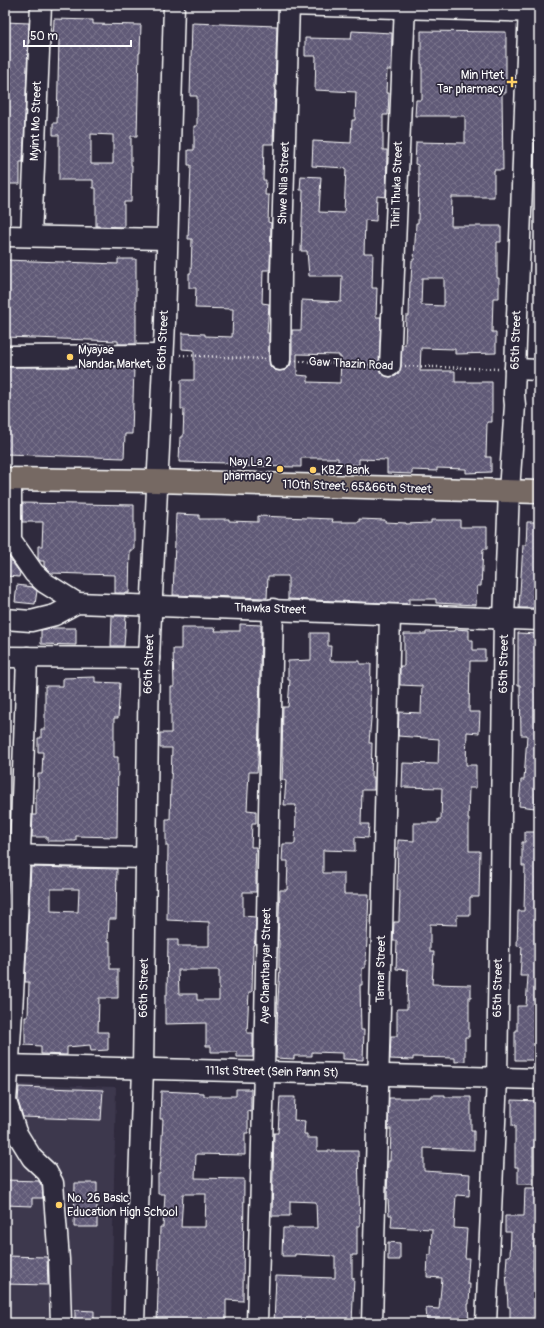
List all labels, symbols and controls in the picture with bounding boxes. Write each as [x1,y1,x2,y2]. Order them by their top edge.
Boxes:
scale bar [24,22,131,48]
text: 50 m [30,29,58,44]
place label: Min Htet Tar pharmacy [437,68,504,97]
marker: Min Htet Tar pharmacy [507,77,517,87]
street label: Myint Mo Street [27,81,45,161]
street label: Shwe Nila Street [275,141,293,225]
street label: Thiri Thuka Street [388,141,406,229]
street label: 66th Street [154,310,172,370]
street label: 65th Street [507,310,525,370]
place label: Myayae Nandar Market [78,343,151,372]
marker: Myayae Nandar Market [65,352,75,362]
street label: Gaw Thazin Road [308,354,394,374]
place label: Nay La 2 pharmacy [223,455,272,484]
place label: KBZ Bank [321,463,370,478]
marker: Nay La 2 pharmacy [275,464,285,474]
marker: KBZ Bank [308,465,318,475]
street label: 110th Street, 65&66th Street [282,477,432,497]
street label: Thawka Street [234,600,306,618]
street label: 66th Street [140,634,158,694]
street label: 65th Street [496,634,512,694]
street label: Aye Chantharyar Street [257,908,275,1024]
street label: Tamar Street [373,935,389,1003]
street label: 66th Street [136,958,152,1018]
street label: 65th Street [490,958,506,1018]
street label: 111st Street (Sein Pann St) [205,1063,339,1081]
place label: No. 26 Basic Education High School [67,1191,178,1220]
marker: No. 26 Basic Education High School [54,1200,64,1210]

